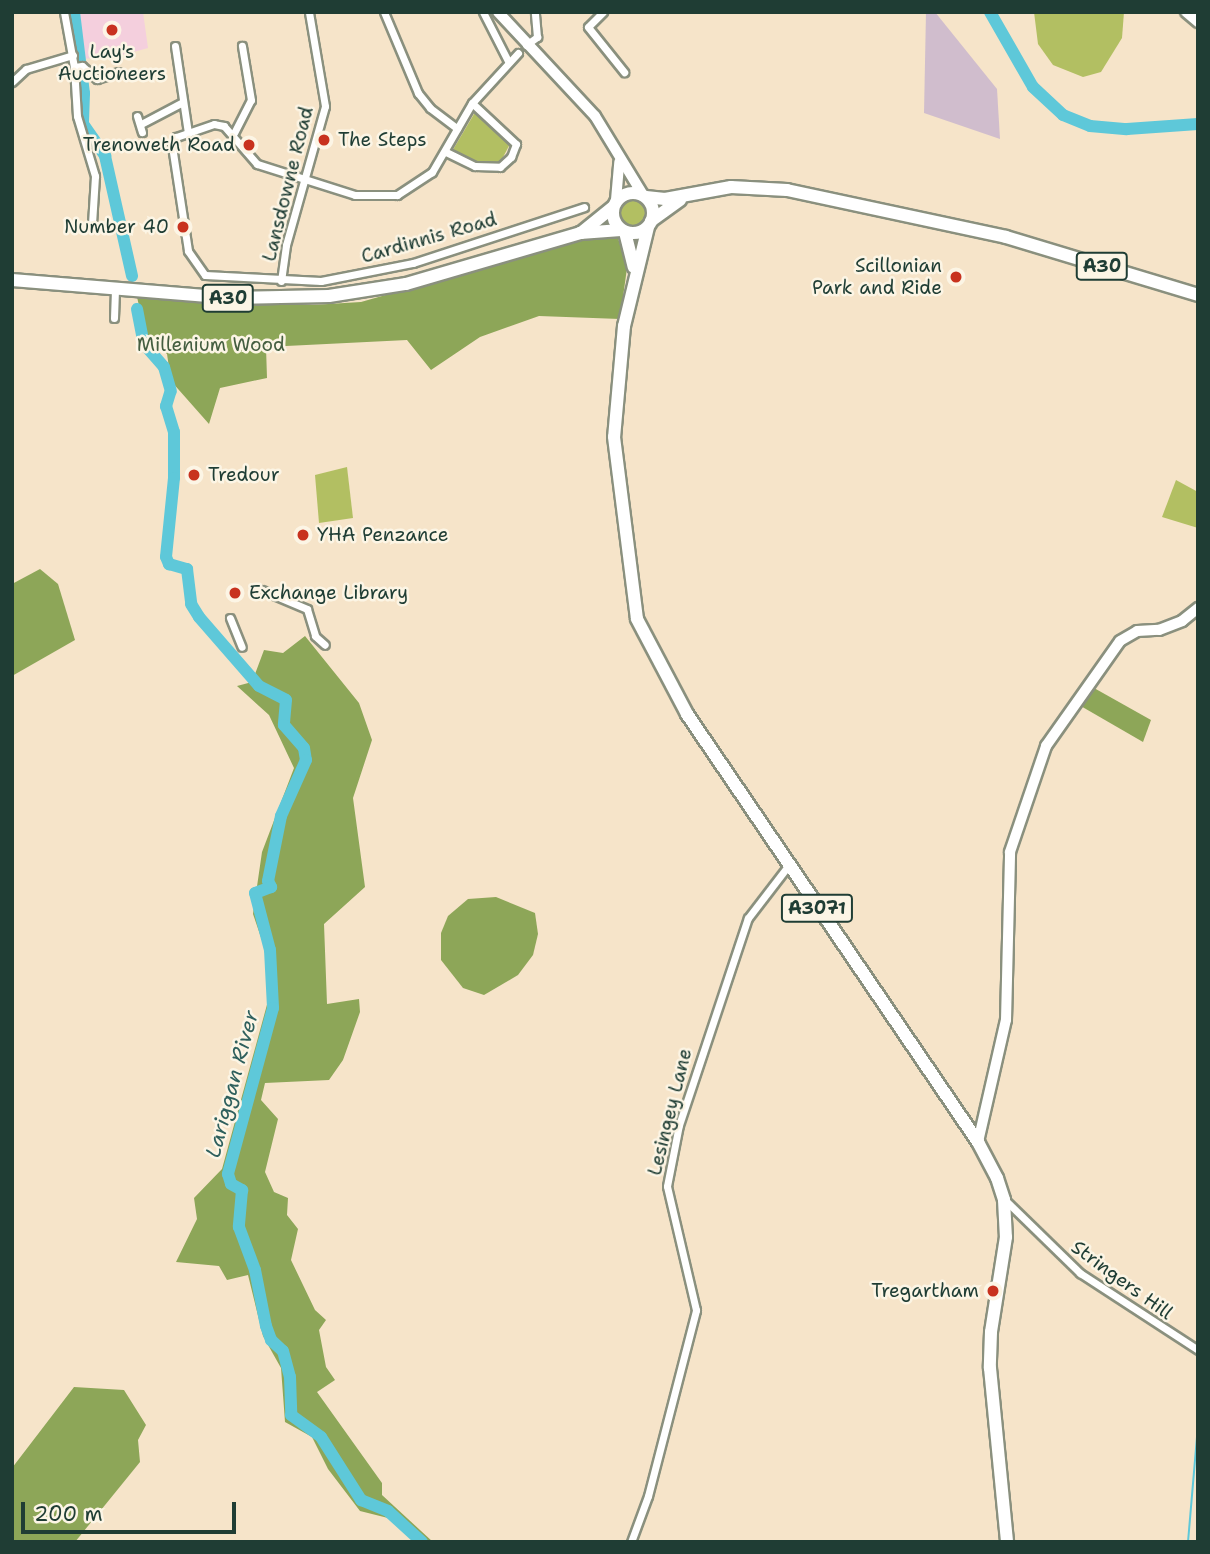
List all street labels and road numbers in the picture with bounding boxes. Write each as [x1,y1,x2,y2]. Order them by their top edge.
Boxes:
street label: Lansdowne Road [258,104,318,264]
street label: Cardinnis Road [359,208,499,268]
road number: A30 [1076,252,1128,280]
road number: A30 [202,284,254,312]
road number: A3071 [780,894,854,923]
street label: Lesingey Lane [643,1046,697,1178]
street label: Stringers Hill [1067,1236,1177,1324]

